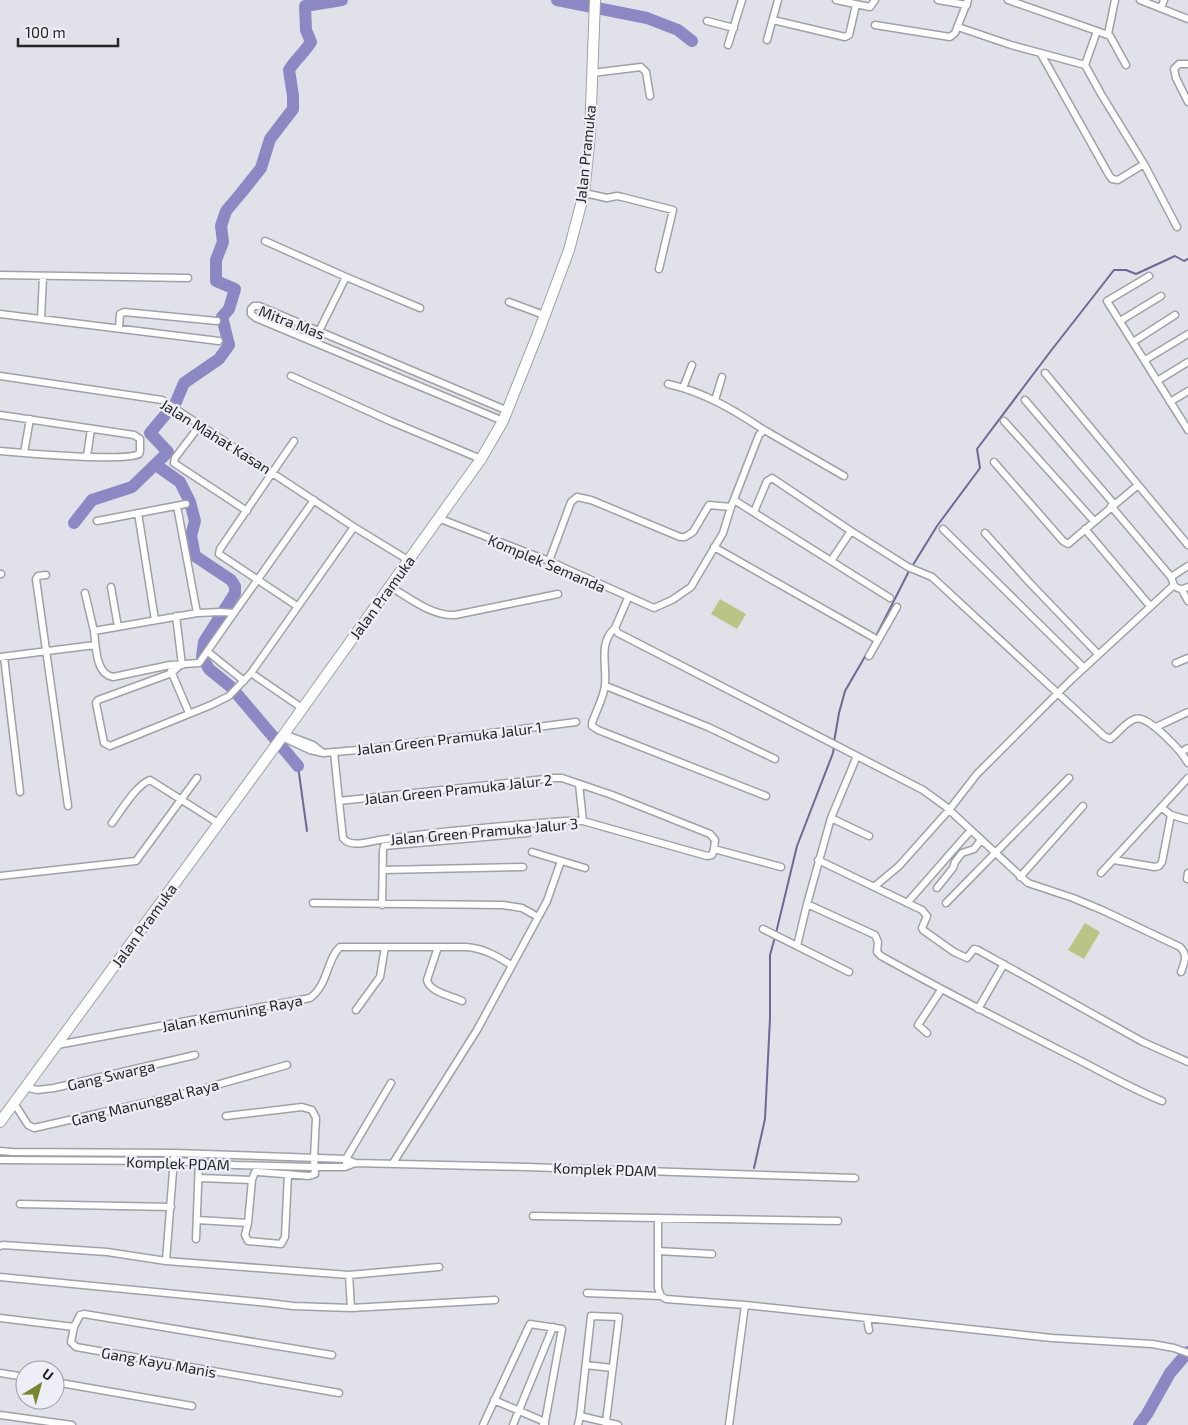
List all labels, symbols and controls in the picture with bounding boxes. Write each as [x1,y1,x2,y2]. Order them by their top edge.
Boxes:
scale bar [18,15,118,47]
text: 100 m [25,23,66,41]
street label: Jalan Pramuka [571,104,599,204]
street label: Mitra Mas [256,301,328,343]
street label: Jalan Mahat Kasan [157,395,275,477]
street label: Komplek Semanda [486,530,608,596]
street label: Jalan Pramuka [346,552,418,642]
street label: Jalan Green Pramuka Jalur 1 [355,718,543,758]
street label: Jalan Green Pramuka Jalur 2 [363,770,553,808]
street label: Jalan Green Pramuka Jalur 3 [389,814,579,848]
street label: Jalan Pramuka [108,880,180,970]
street label: Jalan Kemuning Raya [160,991,304,1035]
street label: Gang Swarga [65,1056,157,1094]
street label: Gang Manunggal Raya [69,1075,221,1129]
street label: Komplek PDAM [126,1152,230,1174]
street label: Komplek PDAM [553,1158,657,1180]
street label: Gang Kayu Manis [100,1343,218,1381]
north arrow [15,1360,65,1410]
text: U [39,1365,57,1384]

